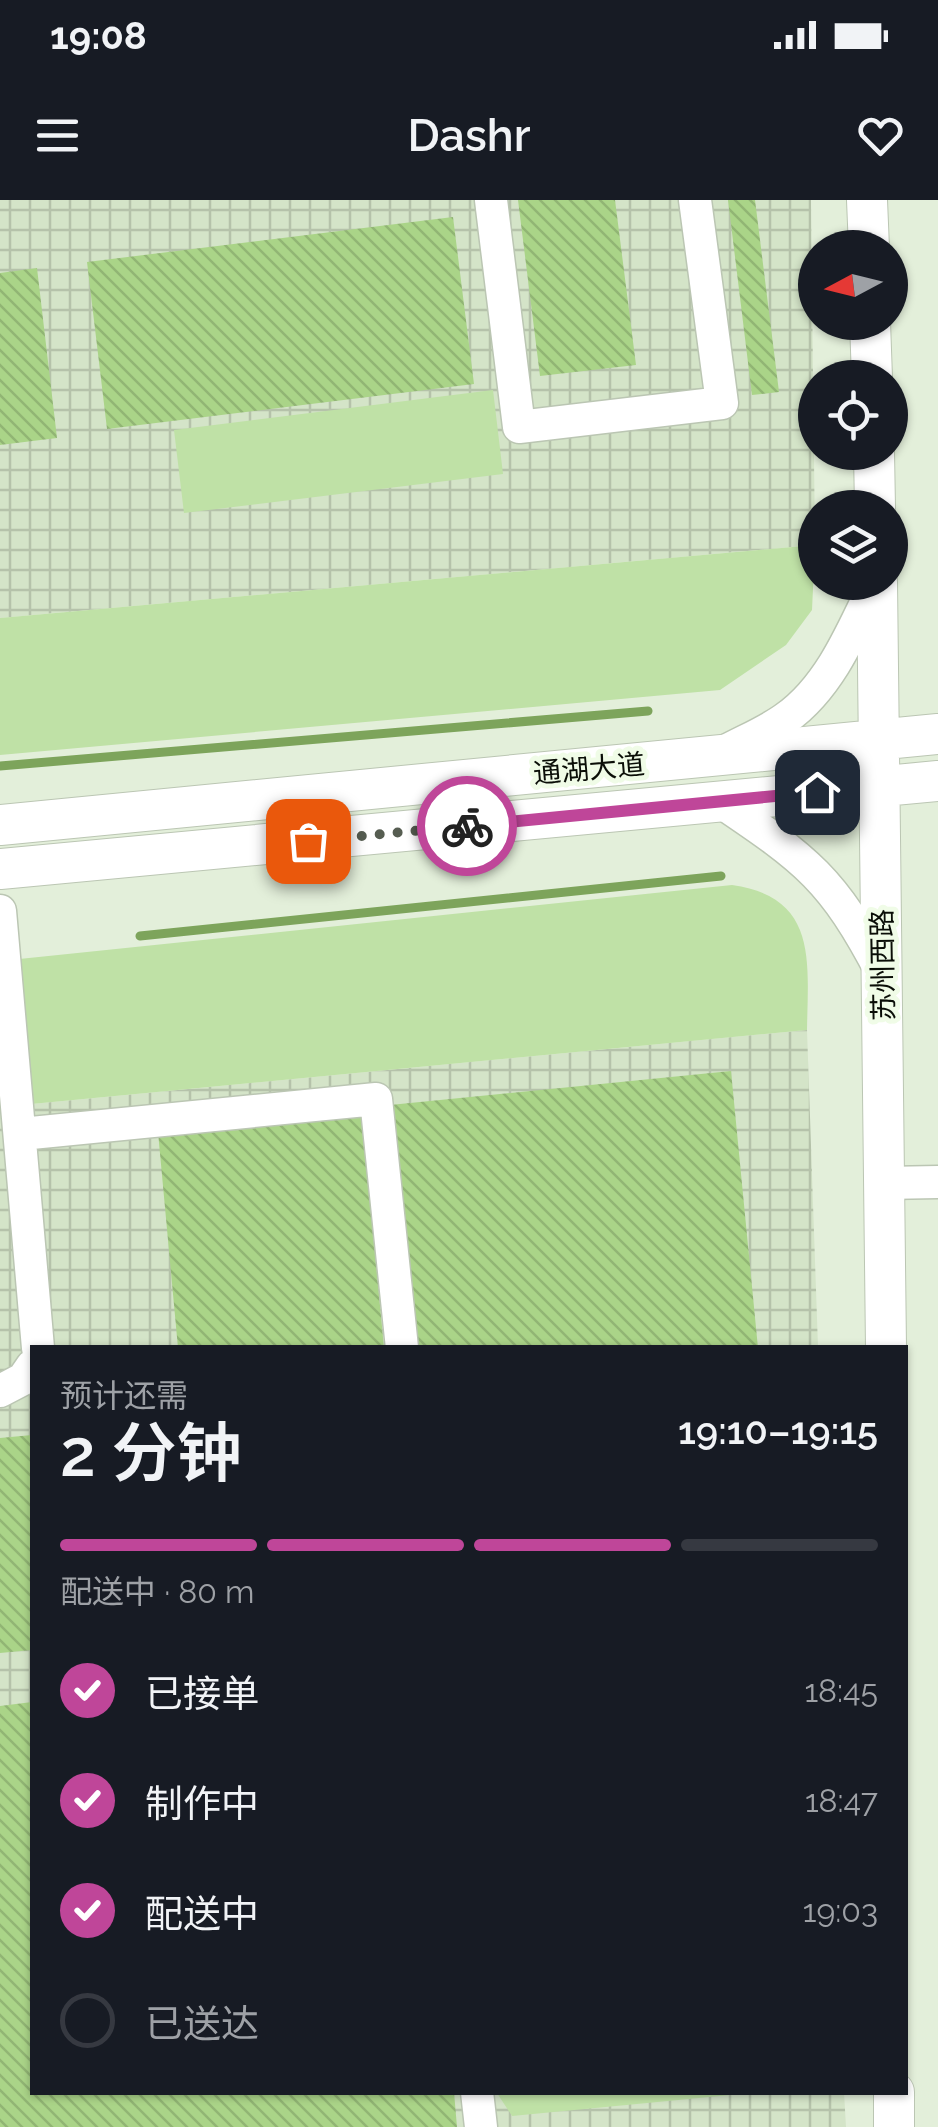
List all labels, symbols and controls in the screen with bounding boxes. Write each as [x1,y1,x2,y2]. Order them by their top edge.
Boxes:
text: 19:08 [50,13,147,58]
icon: menu [30,108,85,163]
icon: heart [853,108,908,163]
text: Dashr [407,109,531,162]
north arrow [798,230,908,340]
map controls [798,230,908,600]
button: locate [798,360,908,470]
button: layers [798,490,908,600]
street label: 通湖大道 [532,748,646,790]
pin [775,750,860,835]
icon: home [790,765,845,820]
courier [417,776,517,876]
pin [266,799,351,884]
icon: bike [440,799,495,854]
icon: bag [281,814,336,869]
street label: 苏州西路 [866,909,900,1021]
text: 预计还需 [60,1377,188,1414]
text: 19:10–19:15 [678,1408,878,1453]
text: 2 分钟 [60,1415,242,1491]
text: 配送中 · 80 m [60,1573,255,1610]
icon: check [60,1663,115,1718]
text: 已接单 [145,1671,259,1716]
text: 18:45 [804,1672,878,1709]
icon: check [60,1773,115,1828]
text: 制作中 [145,1781,259,1826]
text: 18:47 [805,1782,878,1819]
icon: check [60,1883,115,1938]
text: 配送中 [145,1891,259,1936]
text: 19:03 [803,1892,878,1929]
text: 已送达 [145,2001,259,2046]

